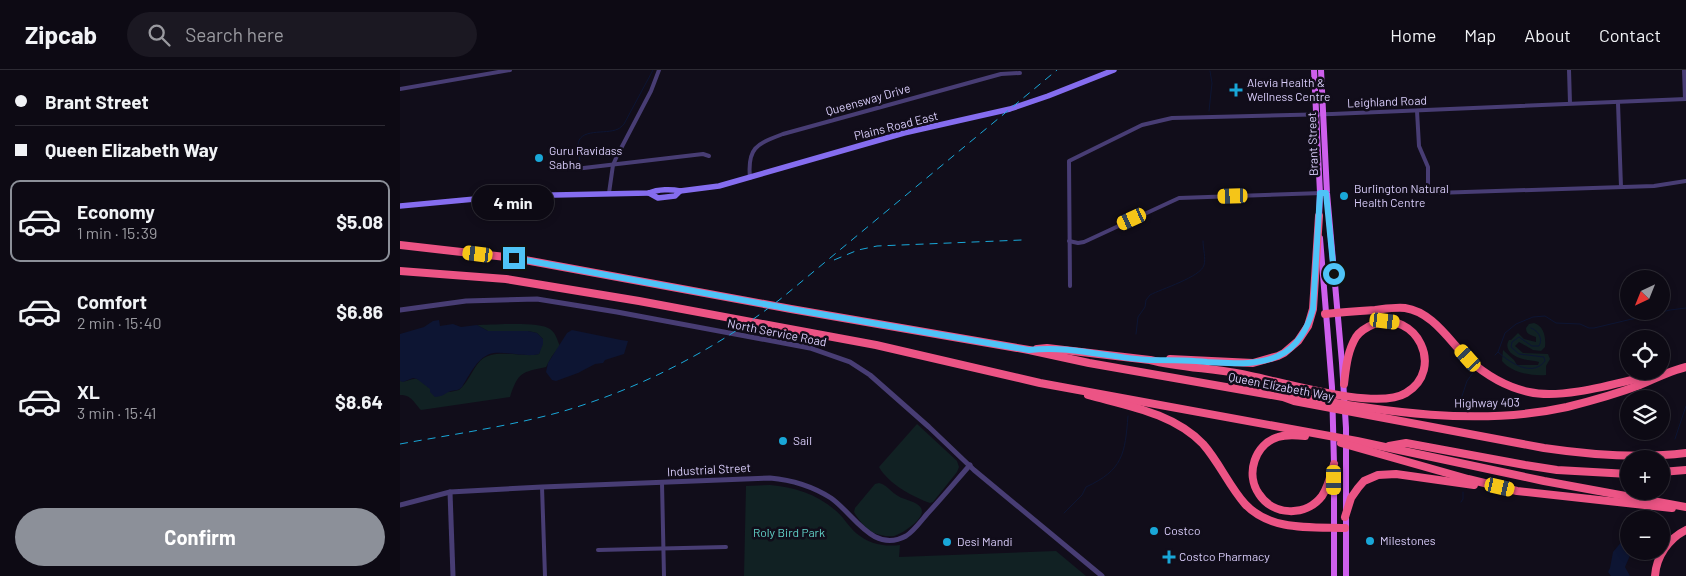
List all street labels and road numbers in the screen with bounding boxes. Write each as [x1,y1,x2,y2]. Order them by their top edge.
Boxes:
street label: Queensway Drive [824,80,912,118]
street label: Leighland Road [1347,93,1427,109]
street label: Plains Road East [852,108,939,142]
street label: Brant Street [1304,112,1320,176]
street label: North Service Road [726,316,828,349]
street label: Queen Elizabeth Way [1227,369,1336,403]
street label: Highway 403 [1454,394,1520,410]
street label: Industrial Street [667,460,751,478]

